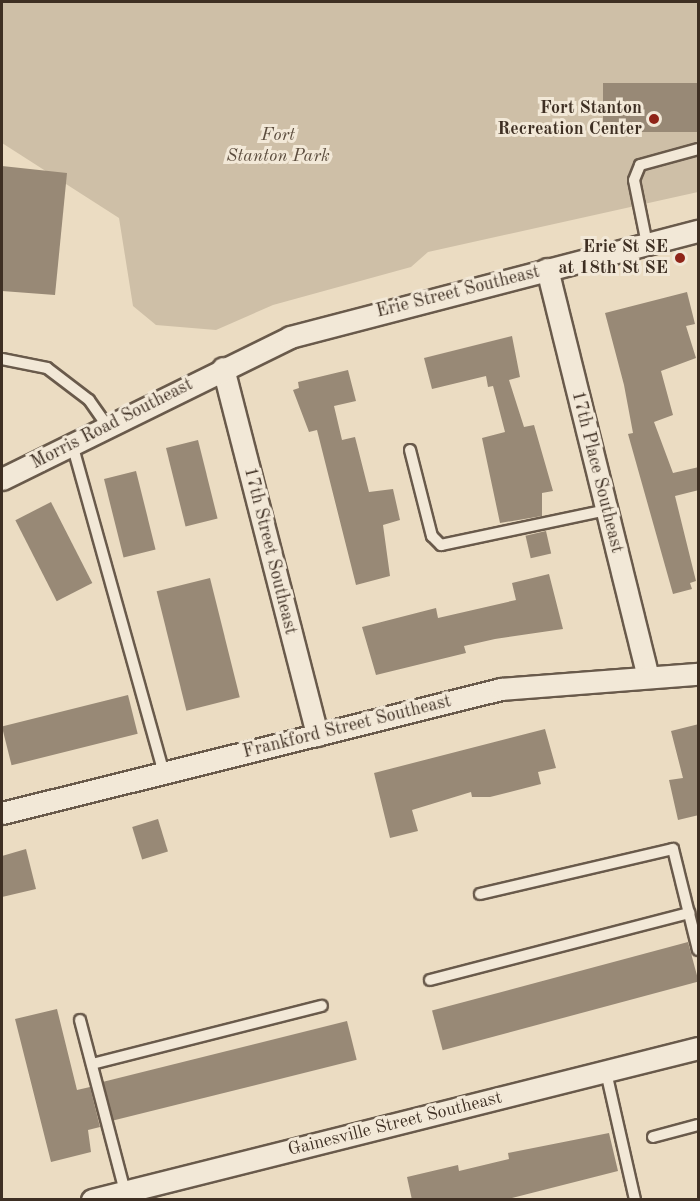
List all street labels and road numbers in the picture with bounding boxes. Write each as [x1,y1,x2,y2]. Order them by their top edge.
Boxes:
street label: Erie Street Southeast [374,261,542,323]
street label: Morris Road Southeast [27,374,197,474]
street label: 17th Place Southeast [566,389,628,555]
street label: 17th Street Southeast [239,465,301,637]
street label: Frankford Street Southeast [241,691,453,763]
street label: Gainesville Street Southeast [286,1087,504,1161]

